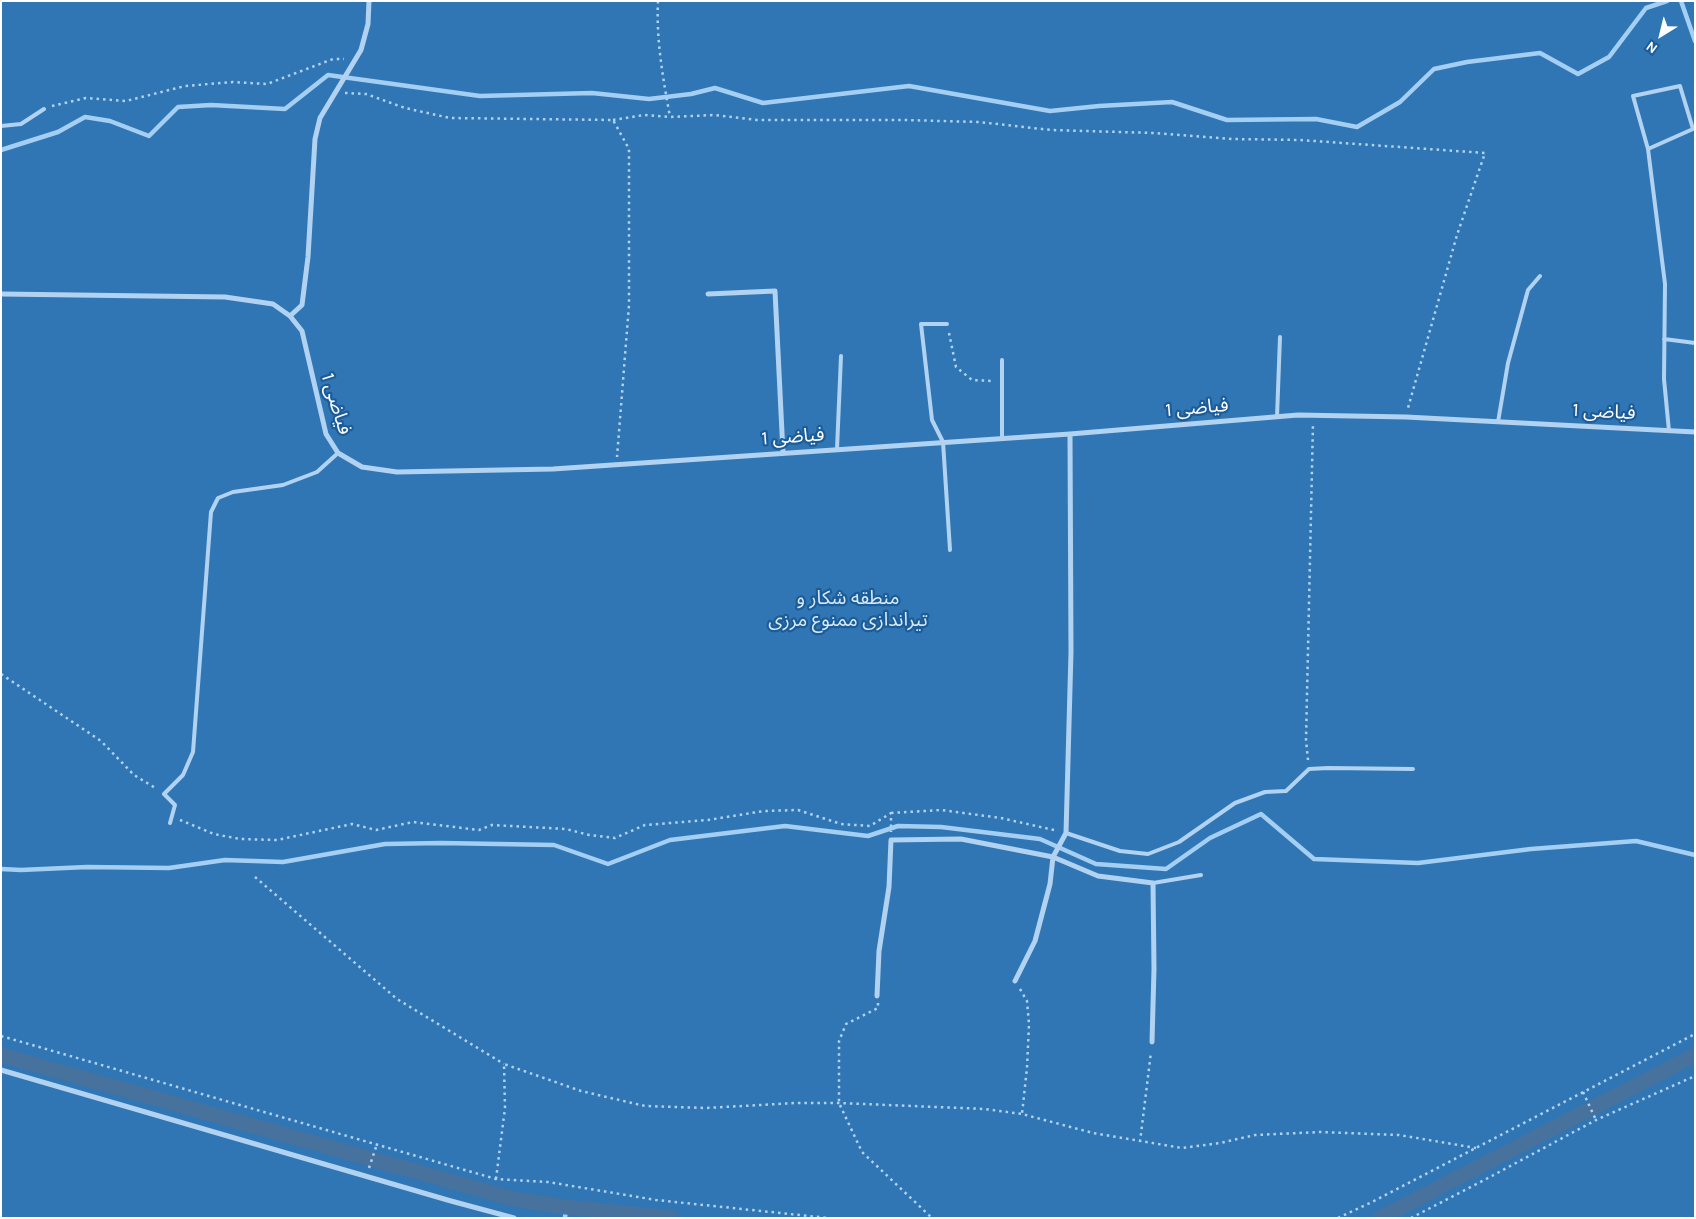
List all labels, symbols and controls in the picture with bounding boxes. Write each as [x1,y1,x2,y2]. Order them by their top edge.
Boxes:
north arrow [1636,10,1686,60]
text: N [1643,38,1661,57]
street label: فیاضی 1 [316,371,356,437]
street label: فیاضی 1 [1165,394,1229,422]
street label: فیاضی 1 [1572,399,1636,425]
street label: فیاضی 1 [761,423,825,451]
park label: منطقه شکار و تیراندازی ممنوع مرزی [768,588,928,632]

